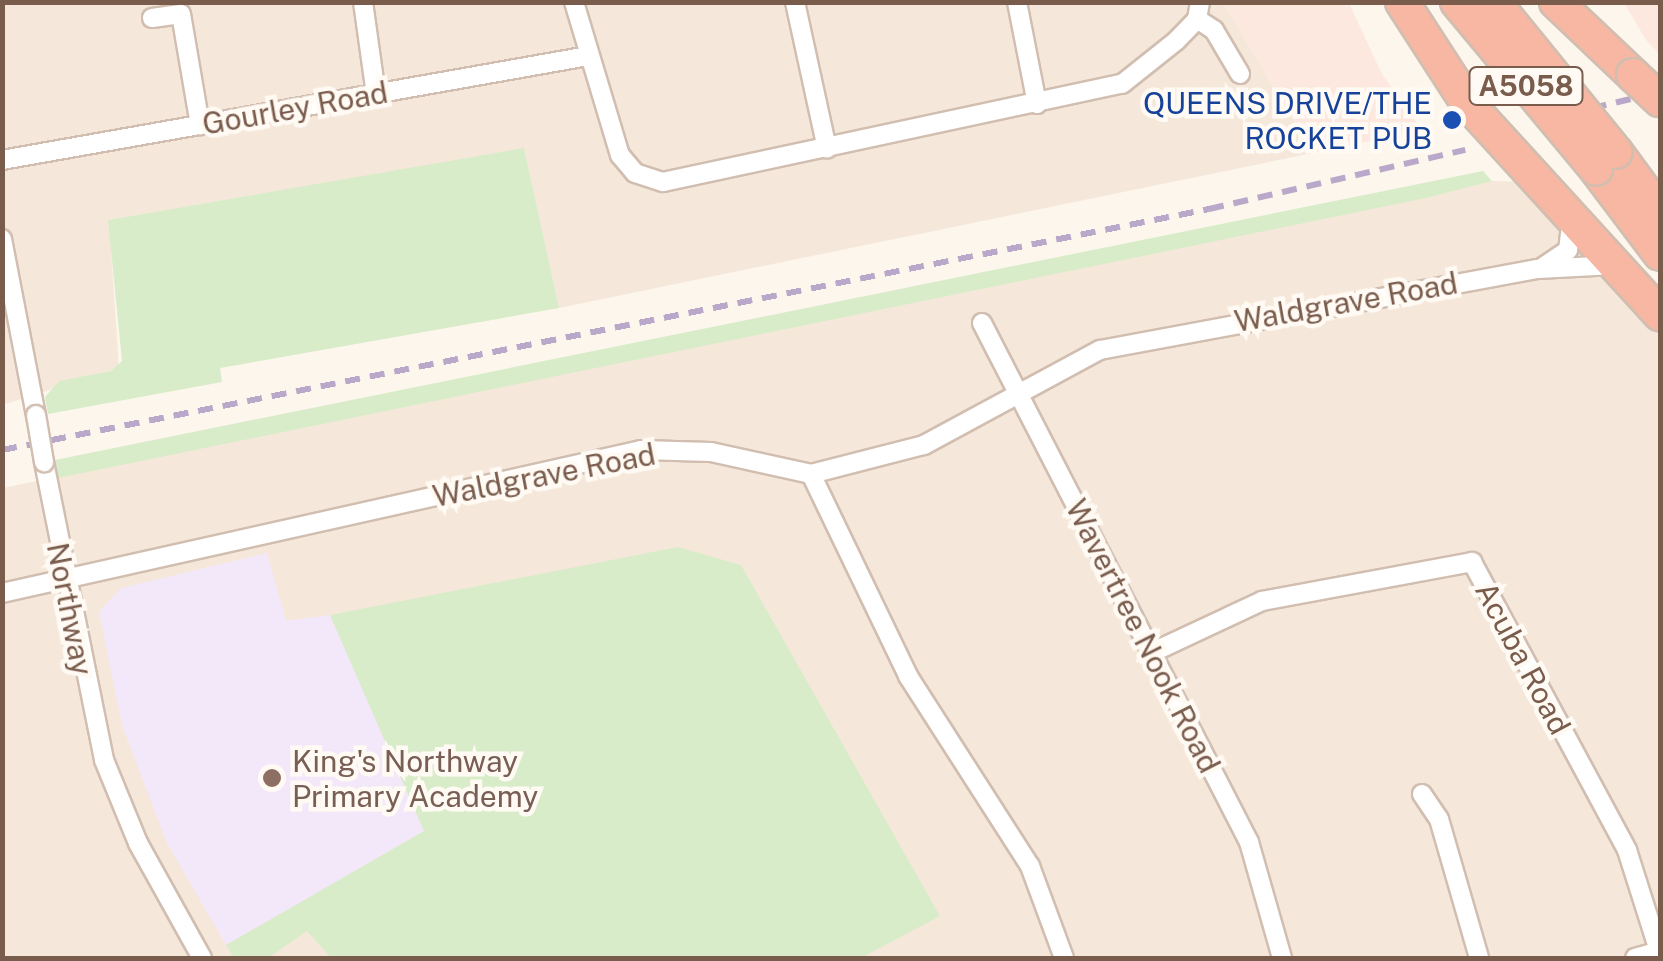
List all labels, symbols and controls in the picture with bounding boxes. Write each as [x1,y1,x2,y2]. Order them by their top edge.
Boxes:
road number: A5058 [1468,63,1584,109]
street label: Gourley Road [199,74,391,142]
place label: QUEENS DRIVE/THE ROCKET PUB [1143,85,1432,156]
marker: QUEENS DRIVE/THE ROCKET PUB [1441,109,1463,131]
street label: Waldgrave Road [1232,265,1460,339]
street label: Waldgrave Road [430,436,658,514]
street label: Wavertree Nook Road [1058,493,1228,779]
street label: Northway [40,540,100,678]
street label: Acuba Road [1468,576,1578,740]
place label: King's Northway Primary Academy [292,743,538,814]
marker: King's Northway Primary Academy [261,767,283,789]

